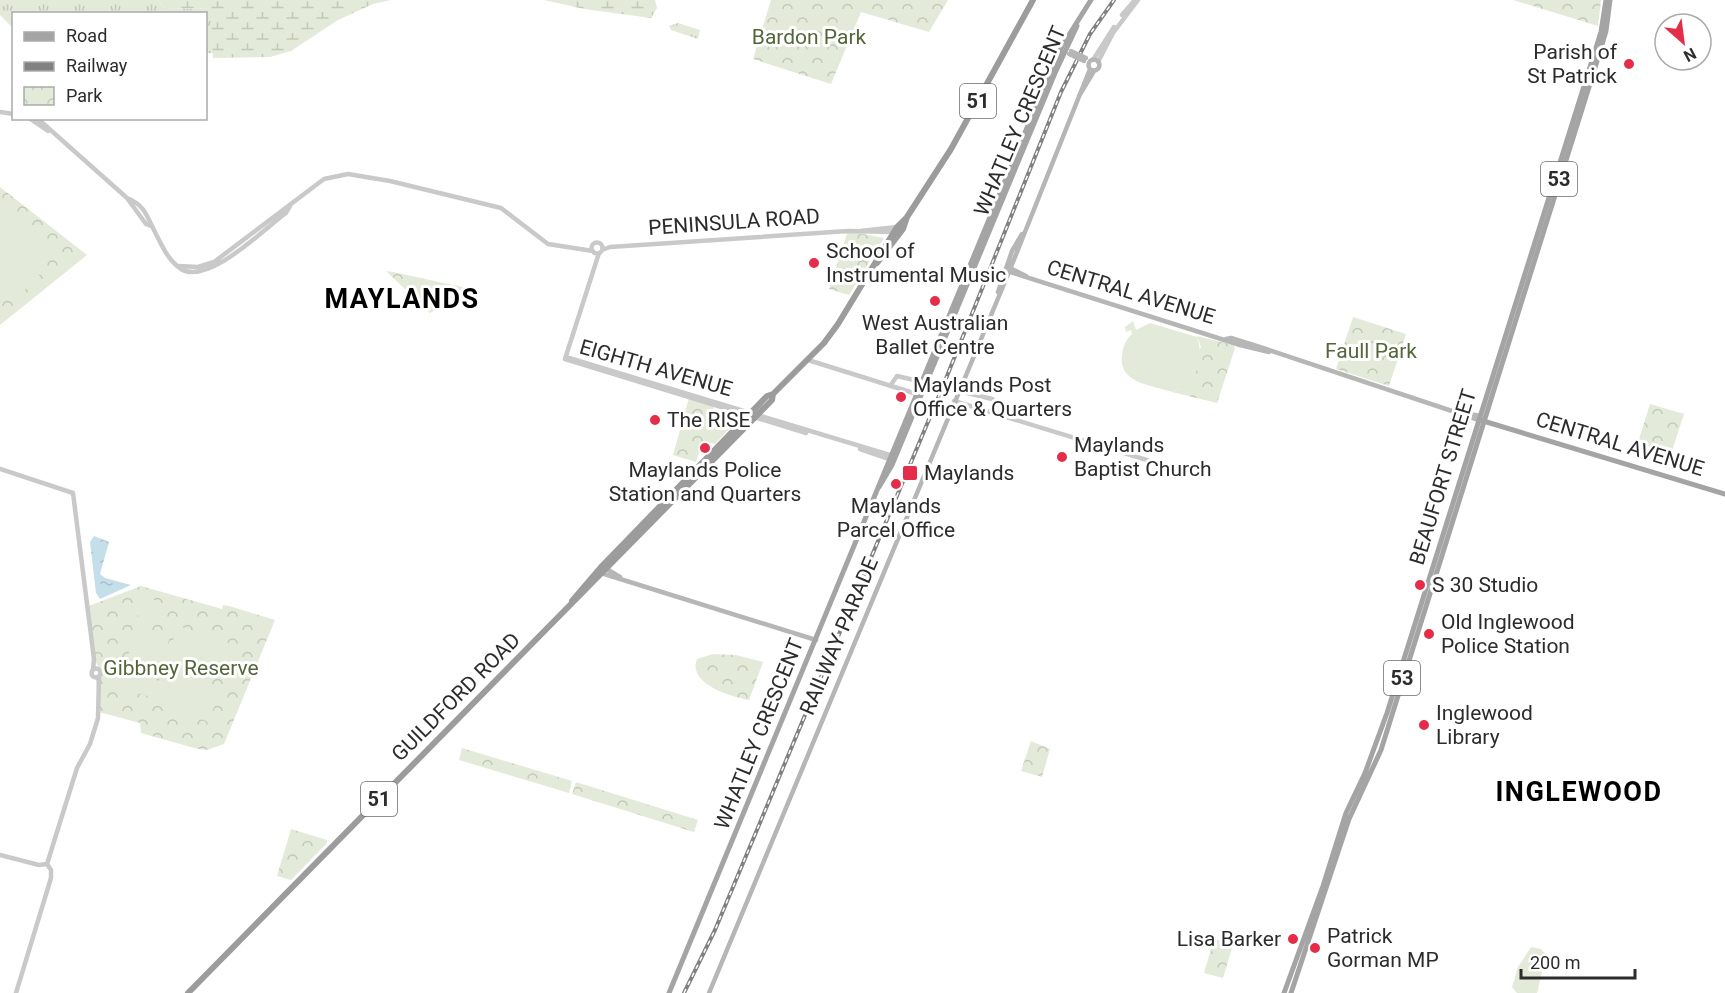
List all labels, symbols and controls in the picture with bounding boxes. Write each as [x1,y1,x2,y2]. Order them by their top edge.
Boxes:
legend [12,12,207,120]
north arrow [1653,12,1713,72]
street label: WHATLEY CRESCENT [969,22,1071,219]
text: Road [66,25,107,46]
park label: Bardon Park [752,25,867,49]
place label: Parish of St Patrick [1527,40,1618,88]
text: N [1680,44,1699,66]
text: Railway [66,55,128,76]
marker: Parish of St Patrick [1622,57,1636,71]
road number: 51 [960,84,996,118]
text: Park [66,85,103,106]
road number: 53 [1541,162,1577,196]
street label: PENINSULA ROAD [647,204,821,240]
place label: School of Instrumental Music [826,239,1006,287]
street label: CENTRAL AVENUE [1044,255,1218,329]
marker: School of Instrumental Music [807,256,821,270]
district label: MAYLANDS [324,283,480,315]
marker: West Australian Ballet Centre [928,294,942,308]
place label: West Australian Ballet Centre [862,311,1008,359]
street label: EIGHTH AVENUE [577,335,735,401]
park label: Faull Park [1325,339,1417,363]
place label: Maylands Post Office & Quarters [913,373,1072,421]
street label: BEAUFORT STREET [1405,386,1481,568]
marker: Maylands Post Office & Quarters [894,390,908,404]
street label: CENTRAL AVENUE [1533,407,1707,481]
place label: The RISE [667,408,751,432]
marker: The RISE [648,413,662,427]
place label: Maylands Baptist Church [1074,433,1211,481]
marker: Maylands Police Station and Quarters [698,441,712,455]
marker: Maylands Baptist Church [1055,450,1069,464]
place label: Maylands Police Station and Quarters [609,458,801,506]
place label: Maylands [924,461,1014,485]
marker: Maylands [901,464,919,482]
marker: Maylands Parcel Office [889,477,903,491]
place label: Maylands Parcel Office [837,494,955,542]
street label: RAILWAY PARADE [795,554,883,718]
place label: S 30 Studio [1432,573,1538,597]
marker: S 30 Studio [1413,578,1427,592]
place label: Old Inglewood Police Station [1441,610,1575,658]
marker: Old Inglewood Police Station [1422,627,1436,641]
street label: GUILDFORD ROAD [387,628,525,766]
street label: WHATLEY CRESCENT [710,635,808,833]
park label: Gibbney Reserve [103,656,259,680]
road number: 53 [1384,661,1420,695]
place label: Inglewood Library [1436,701,1533,749]
marker: Inglewood Library [1417,718,1431,732]
district label: INGLEWOOD [1495,776,1663,808]
road number: 51 [361,782,397,816]
place label: Patrick Gorman MP [1327,924,1439,972]
place label: Lisa Barker [1177,927,1281,951]
marker: Lisa Barker [1286,932,1300,946]
marker: Patrick Gorman MP [1308,941,1322,955]
scale bar [1521,942,1635,980]
text: 200 m [1530,952,1581,973]

